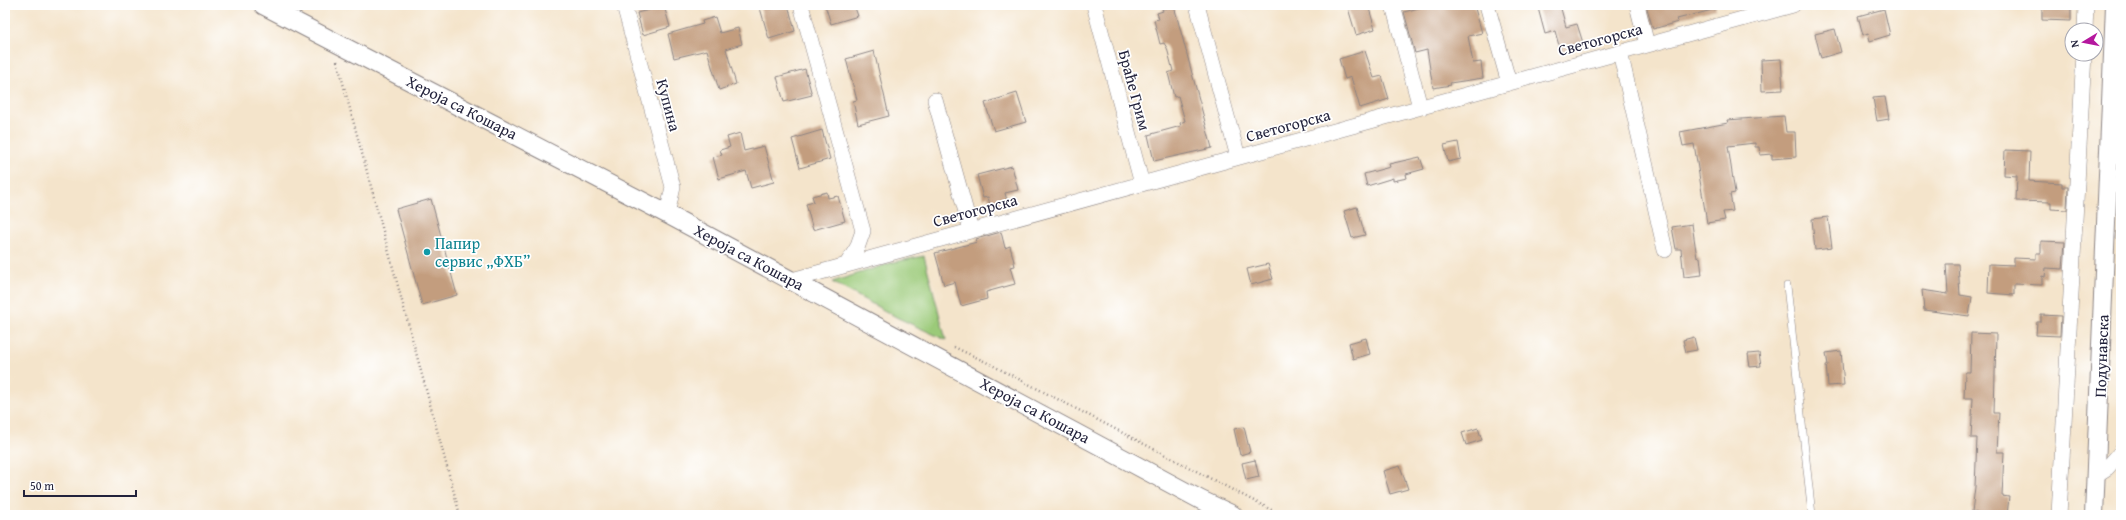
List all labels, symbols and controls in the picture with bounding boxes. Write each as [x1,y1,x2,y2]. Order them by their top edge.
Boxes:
street label: Светогорска [1555,16,1645,62]
north arrow [2064,22,2104,62]
text: N [2066,38,2083,49]
street label: Браће Грим [1113,47,1157,133]
street label: Хероја са Кошара [402,69,522,146]
street label: Купина [650,76,688,134]
street label: Светогорска [1243,102,1333,148]
street label: Светогорска [930,187,1020,233]
street label: Хероја са Кошара [690,218,809,296]
place label: Папир сервис „ФХБ” [435,231,530,273]
marker: Папир сервис „ФХБ” [422,247,432,257]
street label: Подунавска [2088,314,2114,398]
street label: Хероја са Кошара [976,371,1095,449]
scale bar [24,472,136,498]
text: 50 m [30,477,54,494]

